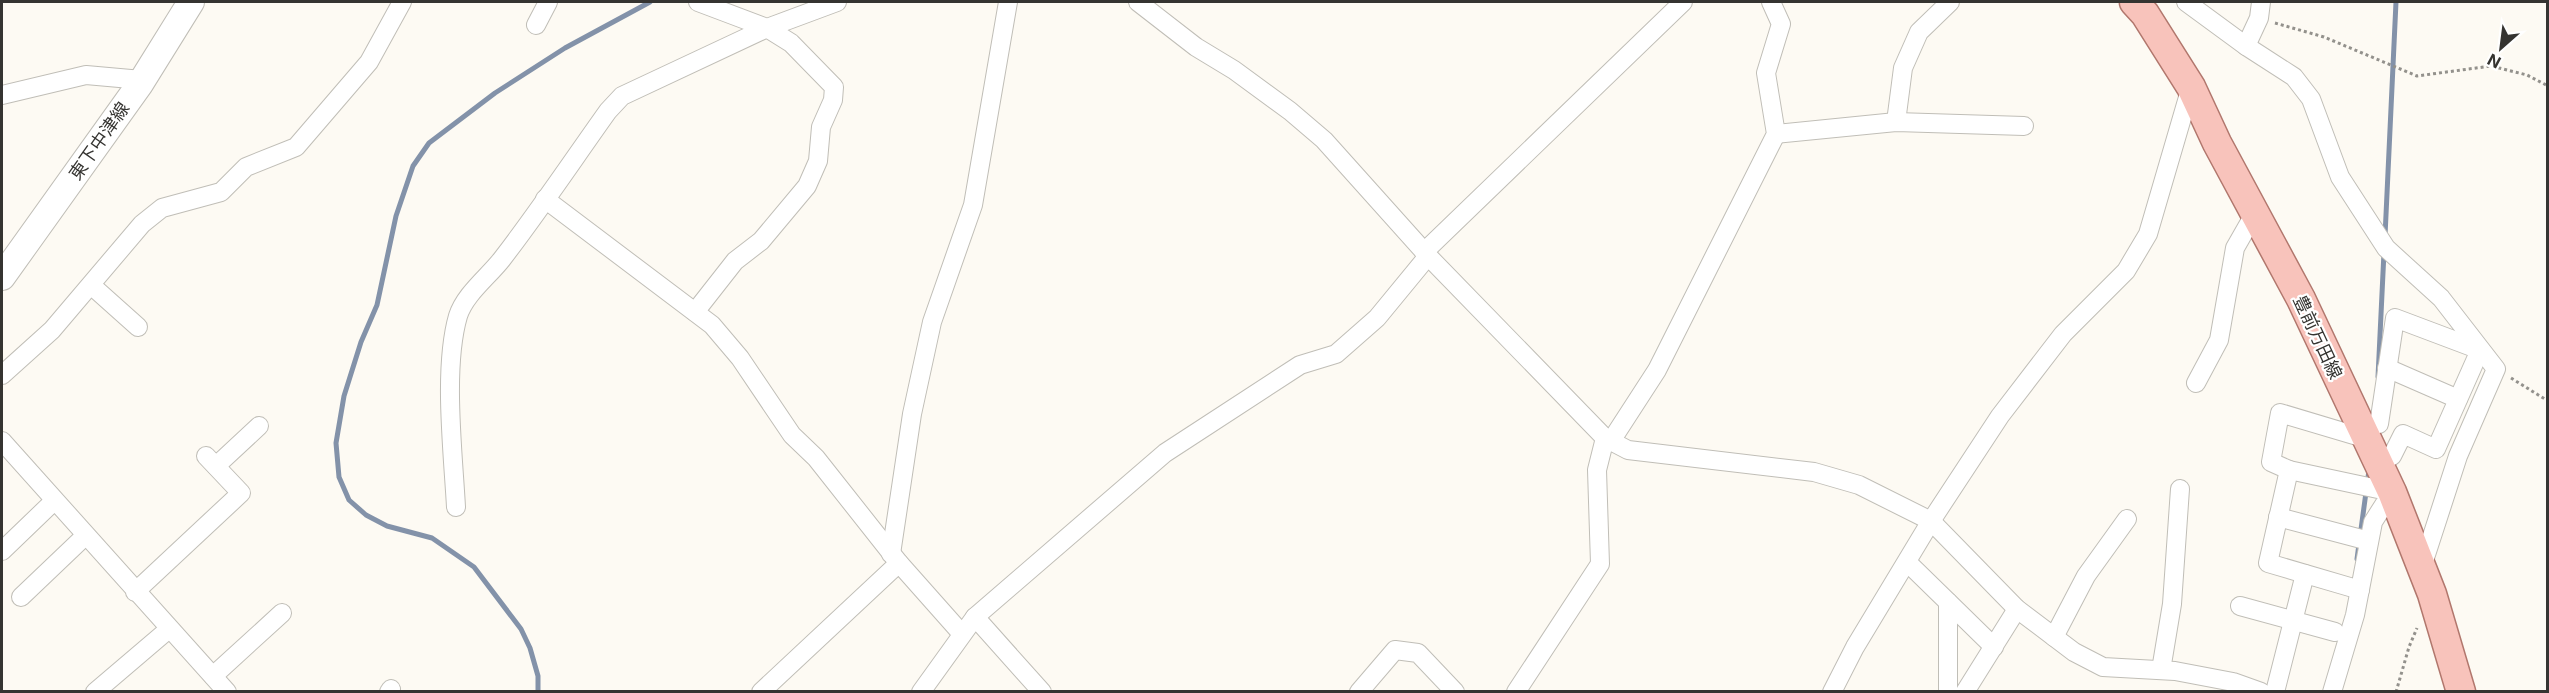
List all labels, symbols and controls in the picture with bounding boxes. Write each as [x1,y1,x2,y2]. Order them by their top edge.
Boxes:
north arrow [2471,18,2531,78]
text: N [2484,50,2504,73]
street label: 東下中津線 [65,98,133,184]
street label: 豊前万田線 [2289,292,2347,382]

